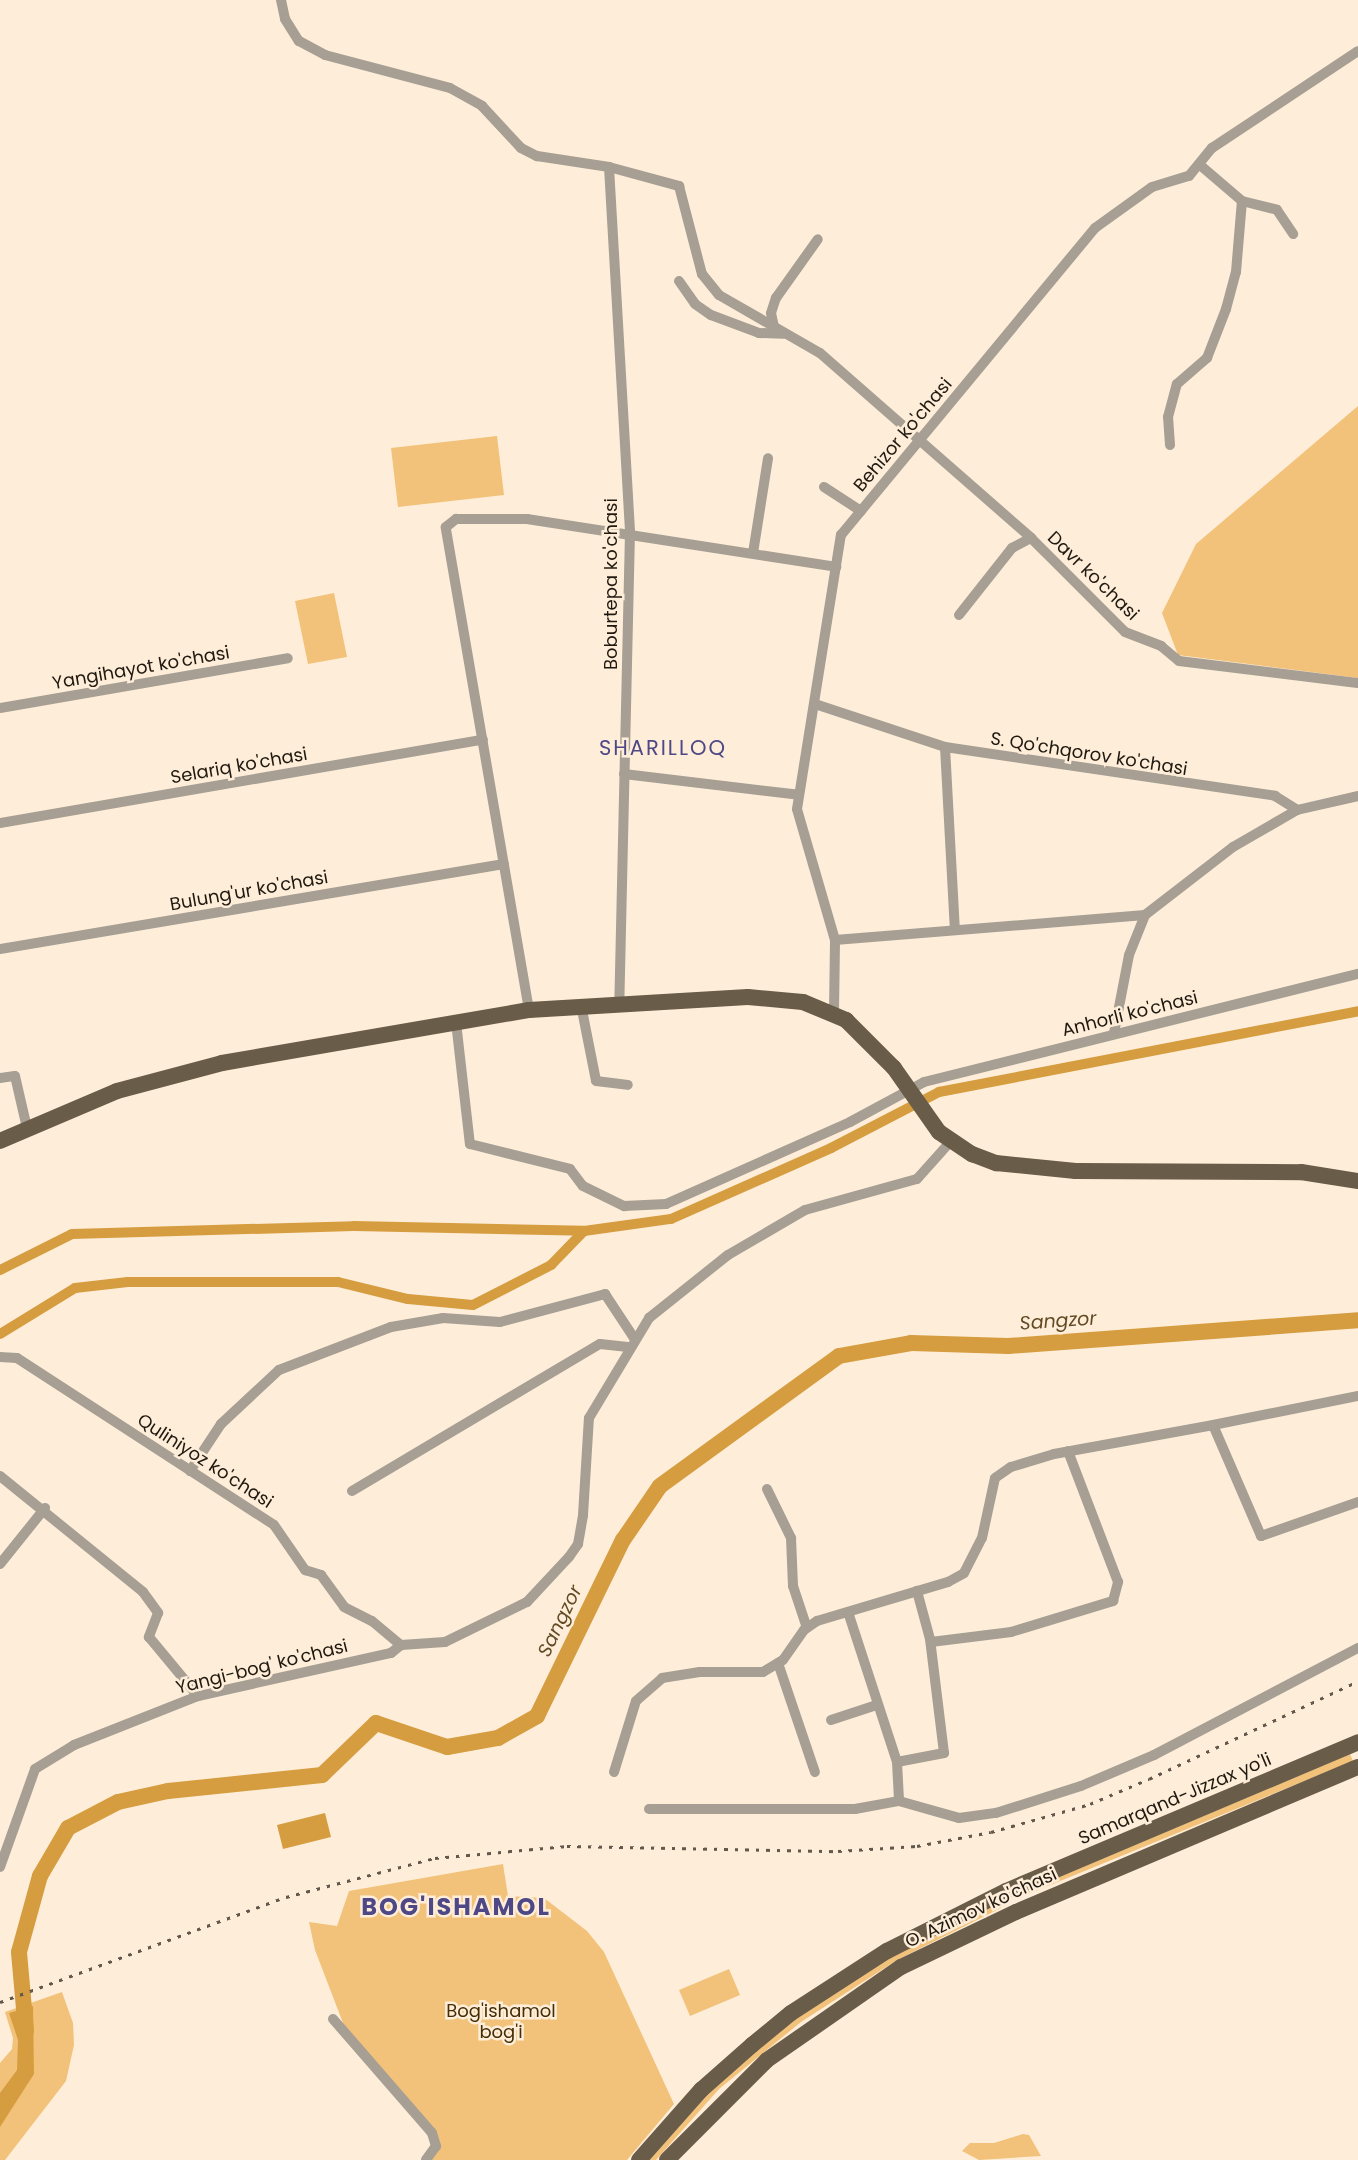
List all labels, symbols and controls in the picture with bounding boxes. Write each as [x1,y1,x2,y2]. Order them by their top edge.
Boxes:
street label: Behizor ko'chasi [849,374,957,496]
street label: Boburtepa ko'chasi [600,498,622,670]
street label: Davr ko'chasi [1043,527,1143,625]
street label: Yangihayot ko'chasi [51,642,231,694]
street label: S. Qo'chqorov ko'chasi [989,728,1189,780]
district label: SHARILLOQ [600,735,726,761]
street label: Selariq ko'chasi [169,743,309,789]
street label: Bulung'ur ko'chasi [168,866,330,916]
street label: Anhorli ko'chasi [1060,987,1200,1041]
water label: Sangzor [1019,1307,1097,1335]
street label: Quliniyoz ko'chasi [133,1409,277,1513]
water label: Sangzor [533,1581,587,1661]
street label: Yangi-bog' ko'chasi [174,1635,350,1699]
street label: Samarqand-Jizzax yo'li [1075,1749,1275,1849]
street label: O. Azimov ko'chasi [902,1863,1060,1953]
district label: BOG'ISHAMOL [363,1893,549,1921]
park label: Bog'ishamol bog'i [446,2001,556,2044]

